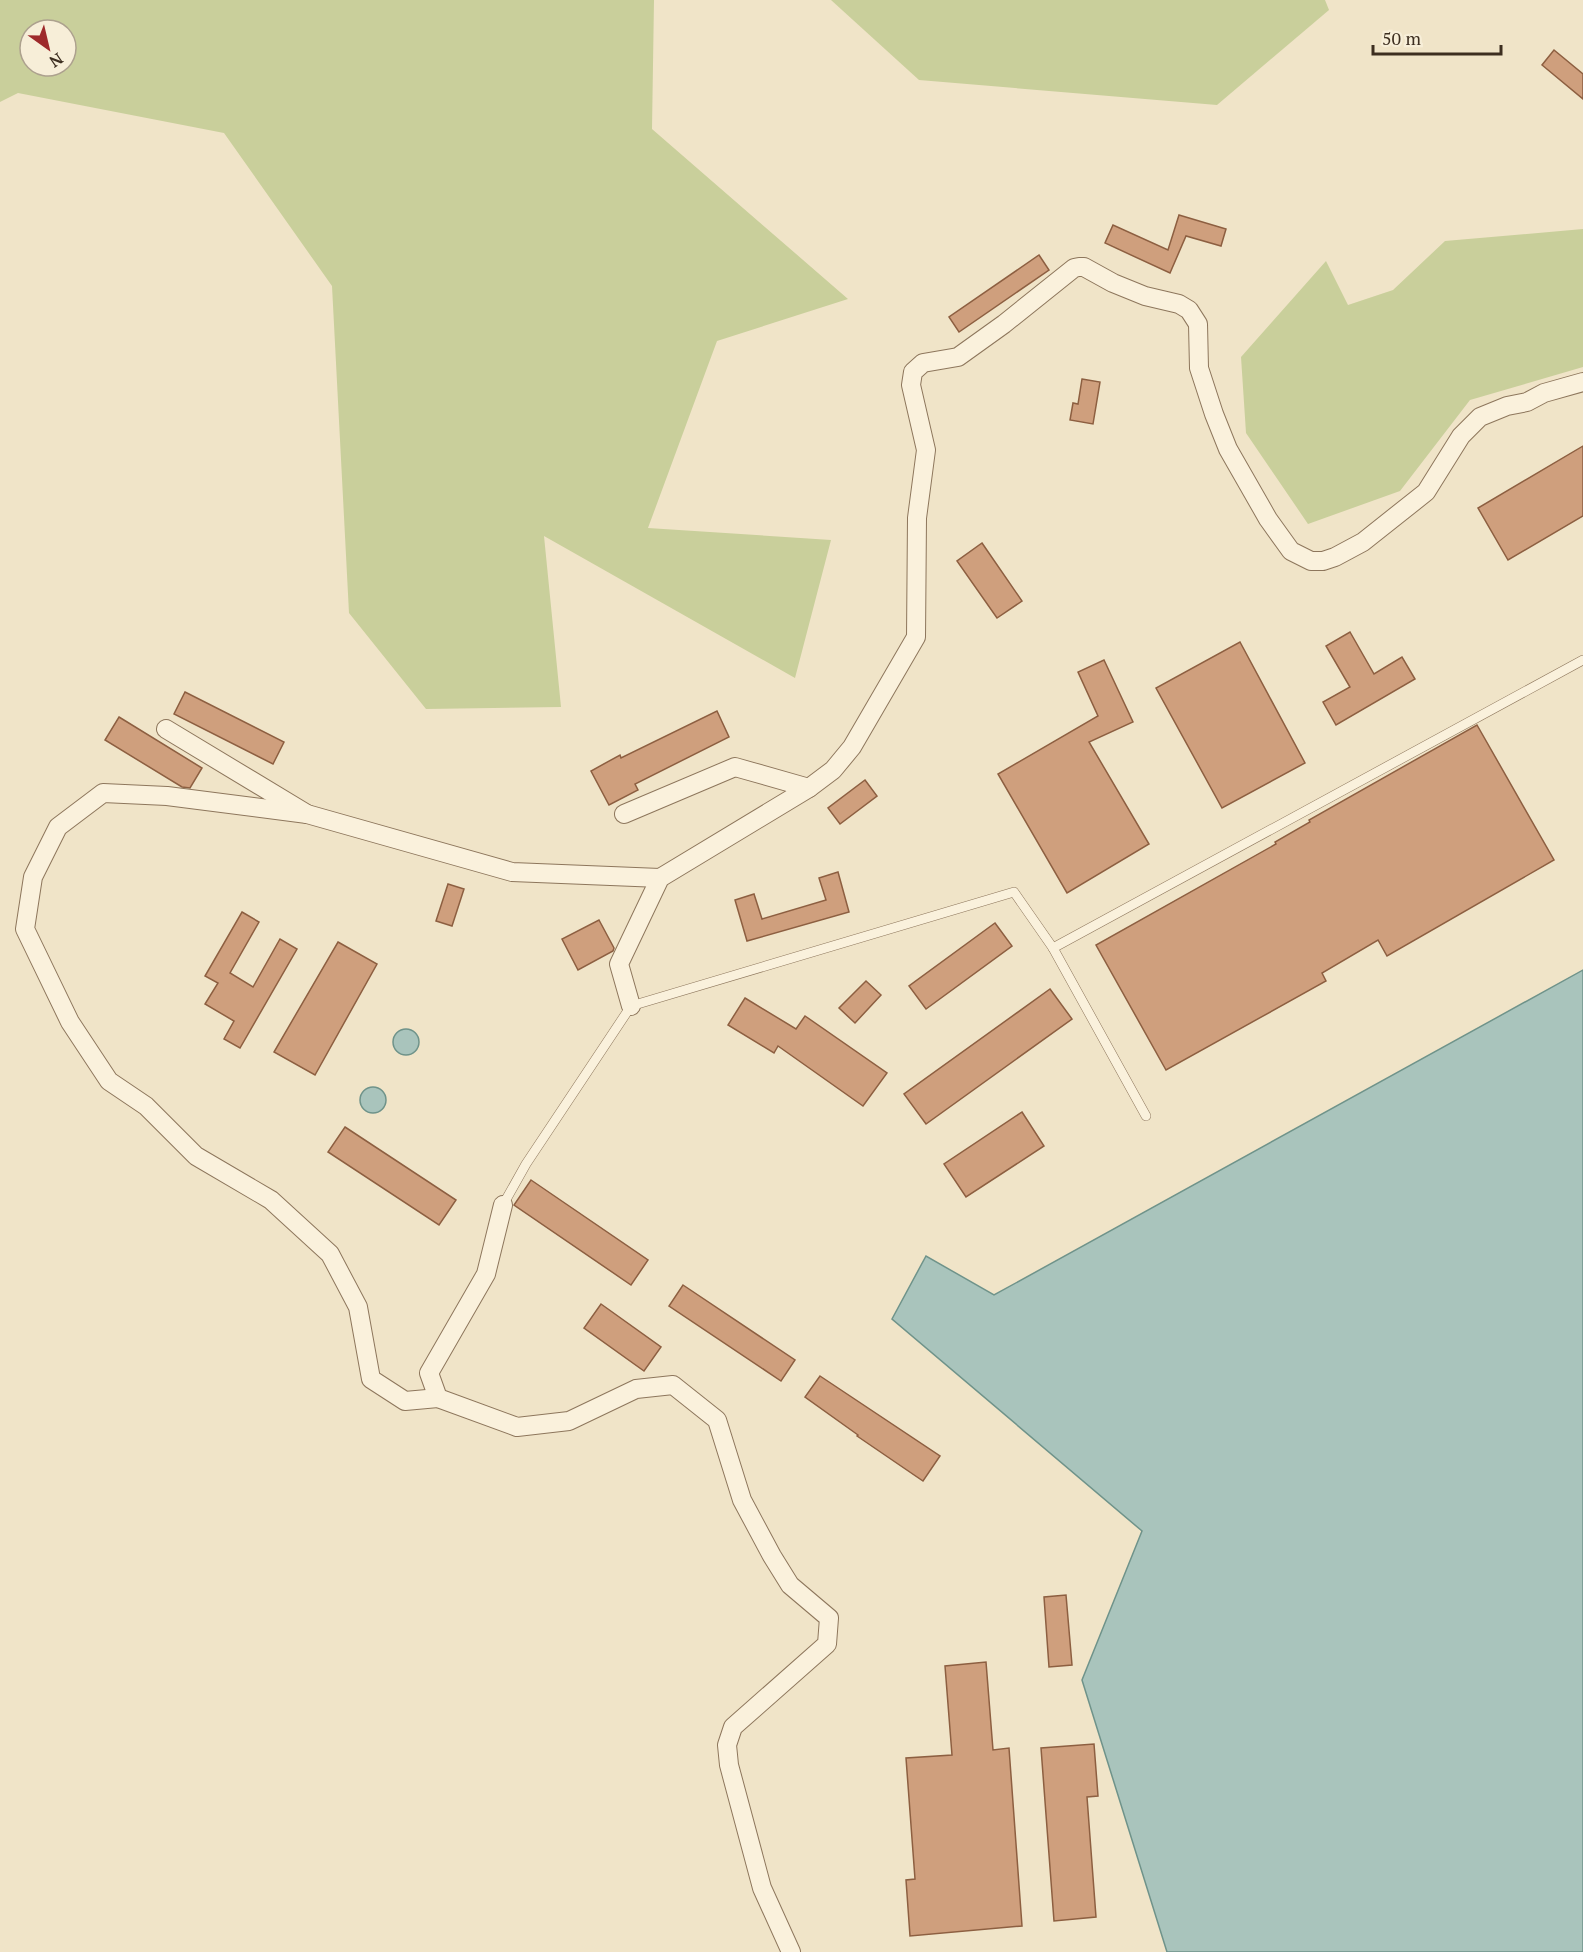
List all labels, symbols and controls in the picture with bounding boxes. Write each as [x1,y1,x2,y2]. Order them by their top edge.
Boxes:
north arrow [18,18,78,78]
scale bar [1373,18,1500,56]
text: 50 m [1382,26,1422,50]
text: N [45,48,68,73]

